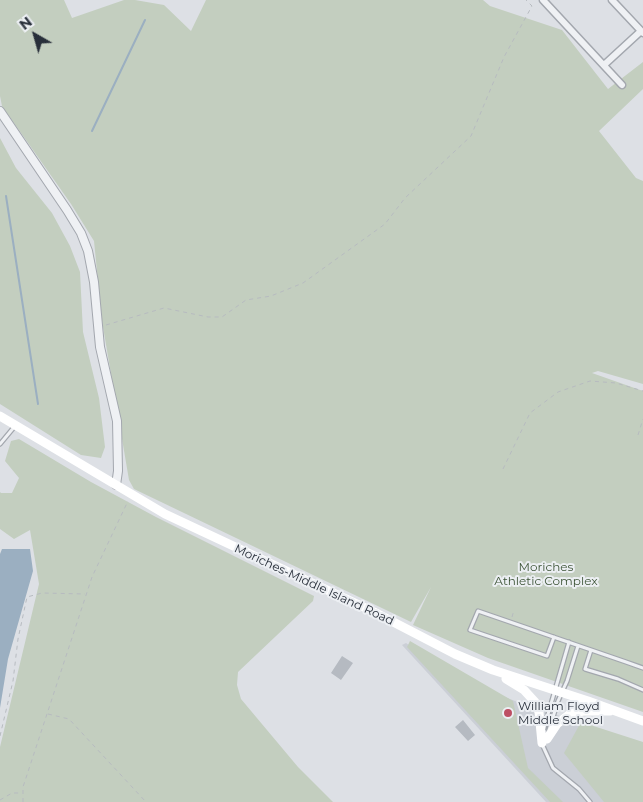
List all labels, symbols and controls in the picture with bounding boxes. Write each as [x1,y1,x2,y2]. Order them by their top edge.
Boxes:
north arrow [10,10,60,60]
text: N [16,13,36,34]
street label: Moriches-Middle Island Road [232,542,396,628]
park label: Moriches Athletic Complex [494,560,598,588]
place label: William Floyd Middle School [518,699,603,727]
marker: William Floyd Middle School [502,707,514,719]

